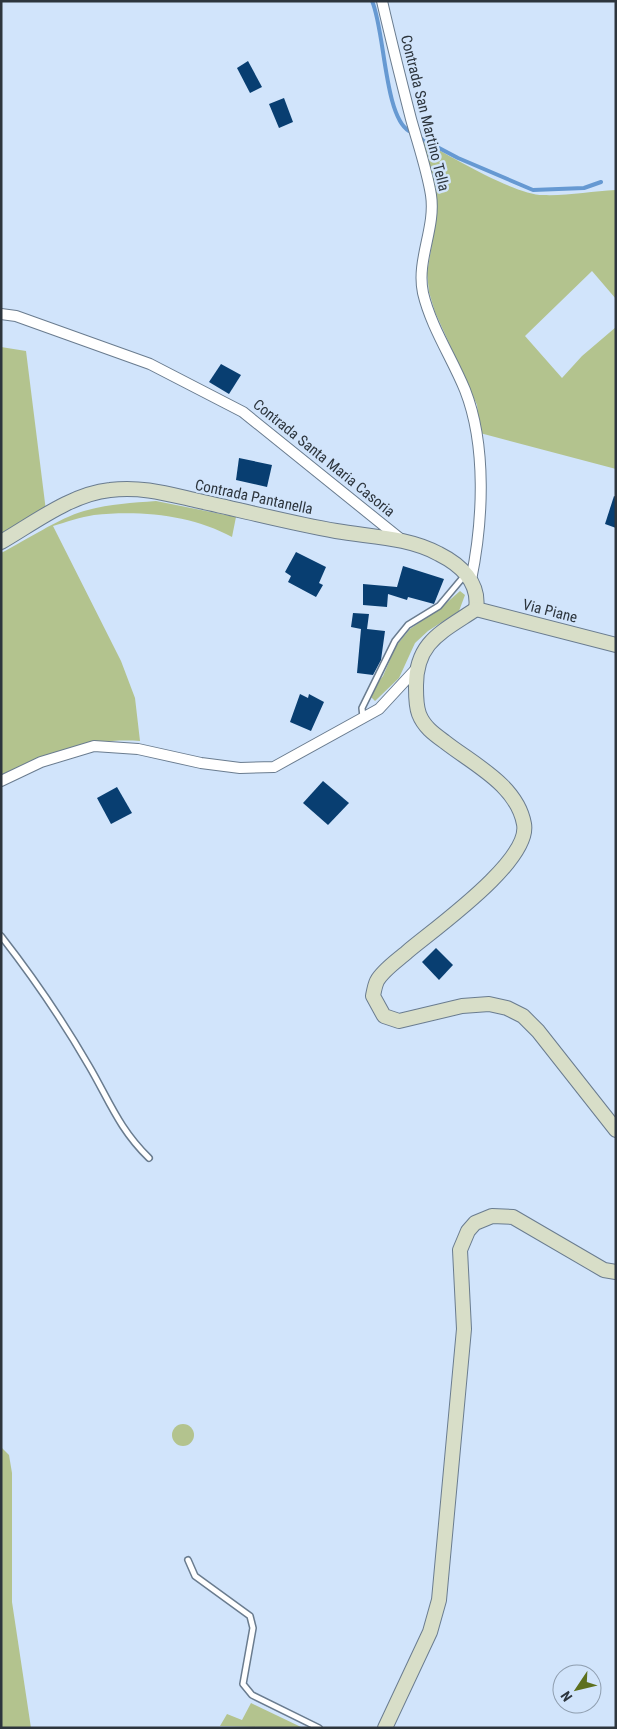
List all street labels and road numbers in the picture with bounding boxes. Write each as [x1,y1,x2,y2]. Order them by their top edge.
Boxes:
street label: Contrada San Martino Tella [397,33,453,193]
street label: Contrada Santa Maria Casoria [250,395,398,521]
street label: Contrada Pantanella [193,476,315,518]
street label: Via Piane [521,596,579,626]

